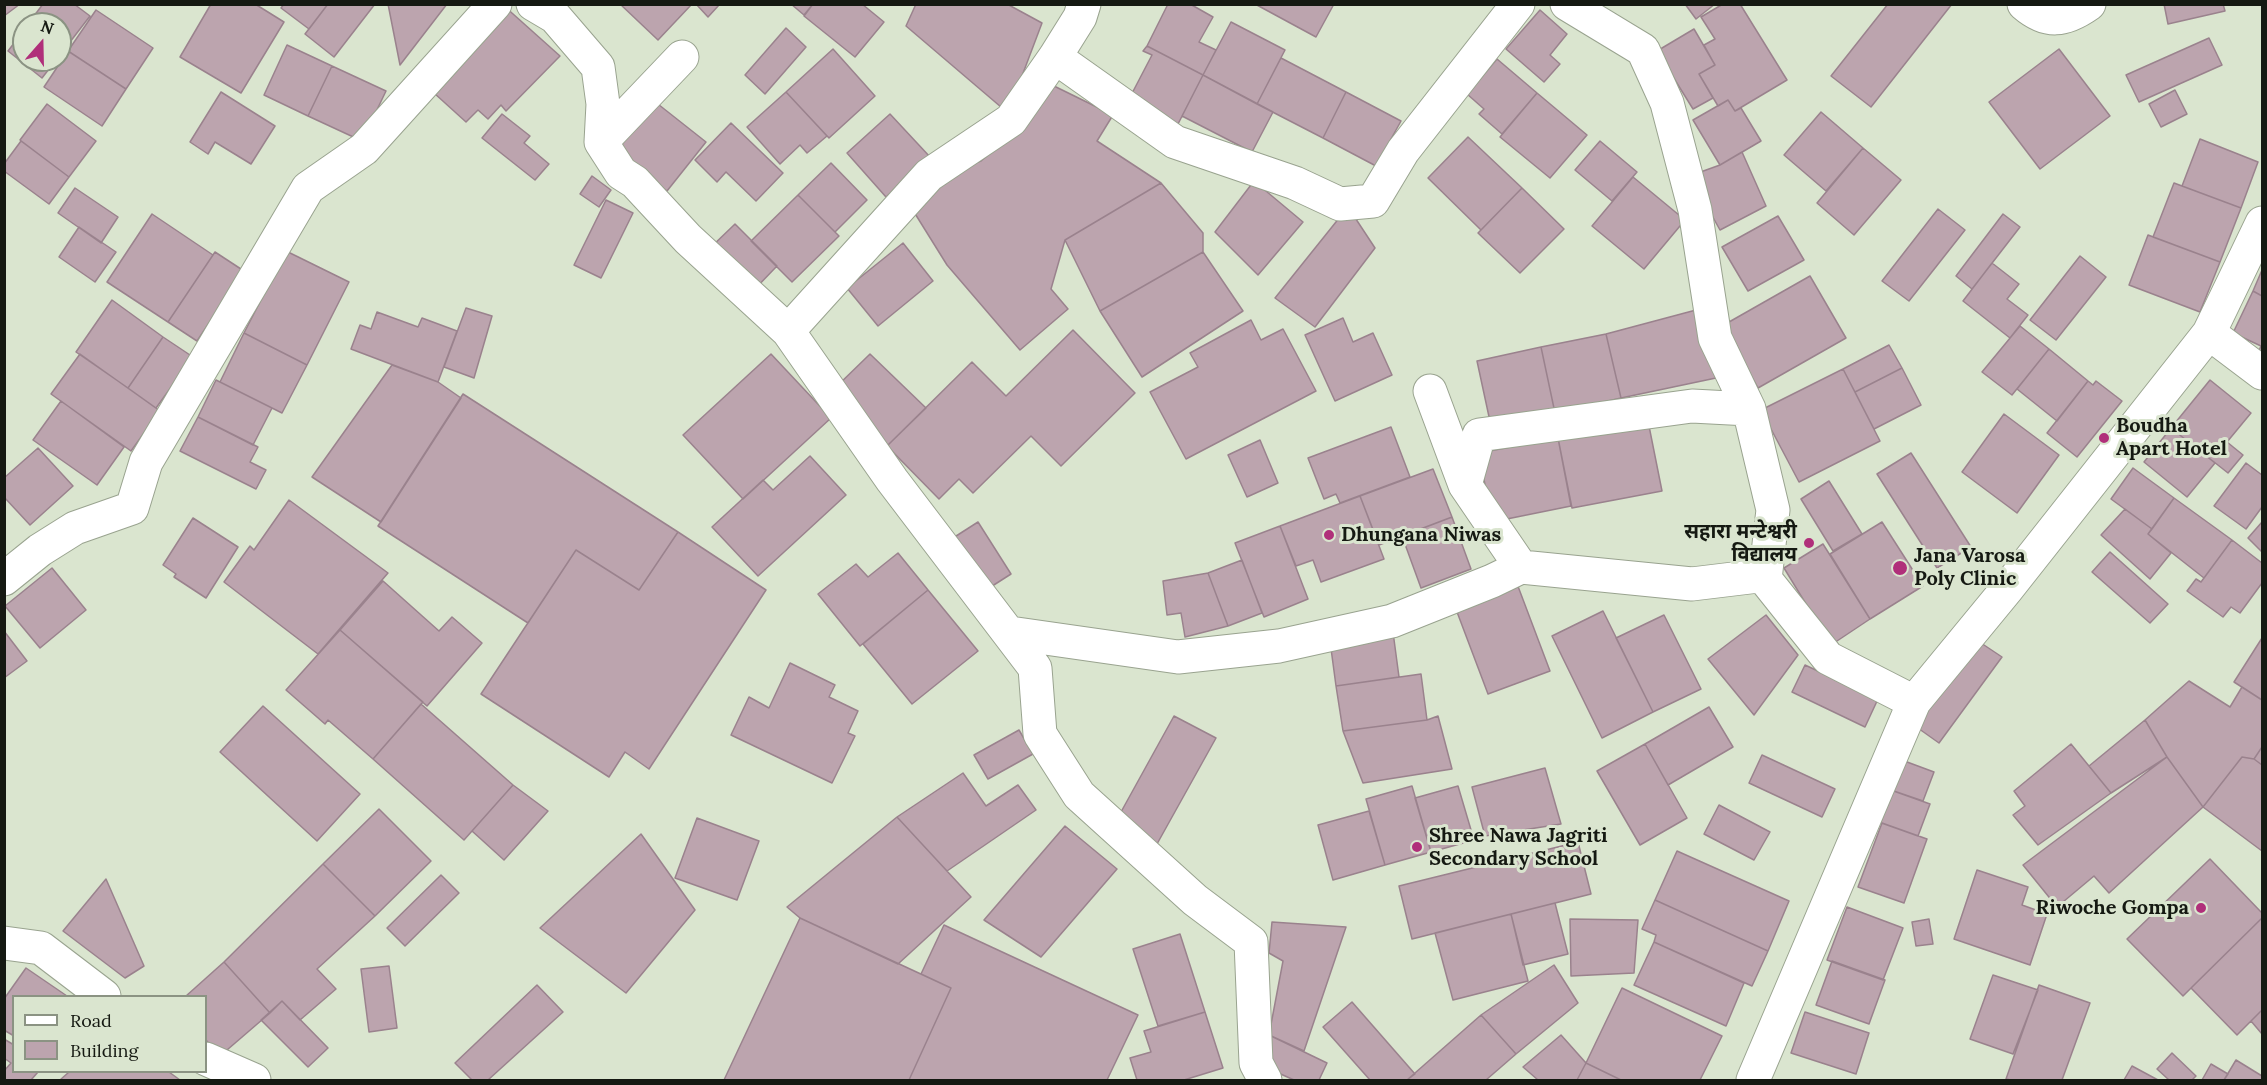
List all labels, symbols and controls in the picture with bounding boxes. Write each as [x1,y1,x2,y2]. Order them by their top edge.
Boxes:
north arrow [12,12,72,72]
text: N [38,15,57,38]
place label: Boudha Apart Hotel [2116,414,2227,461]
marker: Boudha Apart Hotel [2097,431,2111,445]
place label: सहारा मन्टेश्वरी विद्यालय [1684,520,1797,567]
place label: Dhungana Niwas [1341,523,1501,547]
marker: Dhungana Niwas [1322,528,1336,542]
marker: सहारा मन्टेश्वरी विद्यालय [1802,536,1816,550]
place label: Jana Varosa Poly Clinic [1914,544,2025,591]
marker: Jana Varosa Poly Clinic [1891,559,1909,577]
place label: Shree Nawa Jagriti Secondary School [1429,824,1607,871]
marker: Shree Nawa Jagriti Secondary School [1410,840,1424,854]
place label: Riwoche Gompa [2036,896,2189,920]
marker: Riwoche Gompa [2194,901,2208,915]
legend [12,995,207,1073]
text: Road [70,1009,112,1032]
text: Building [70,1039,138,1062]

